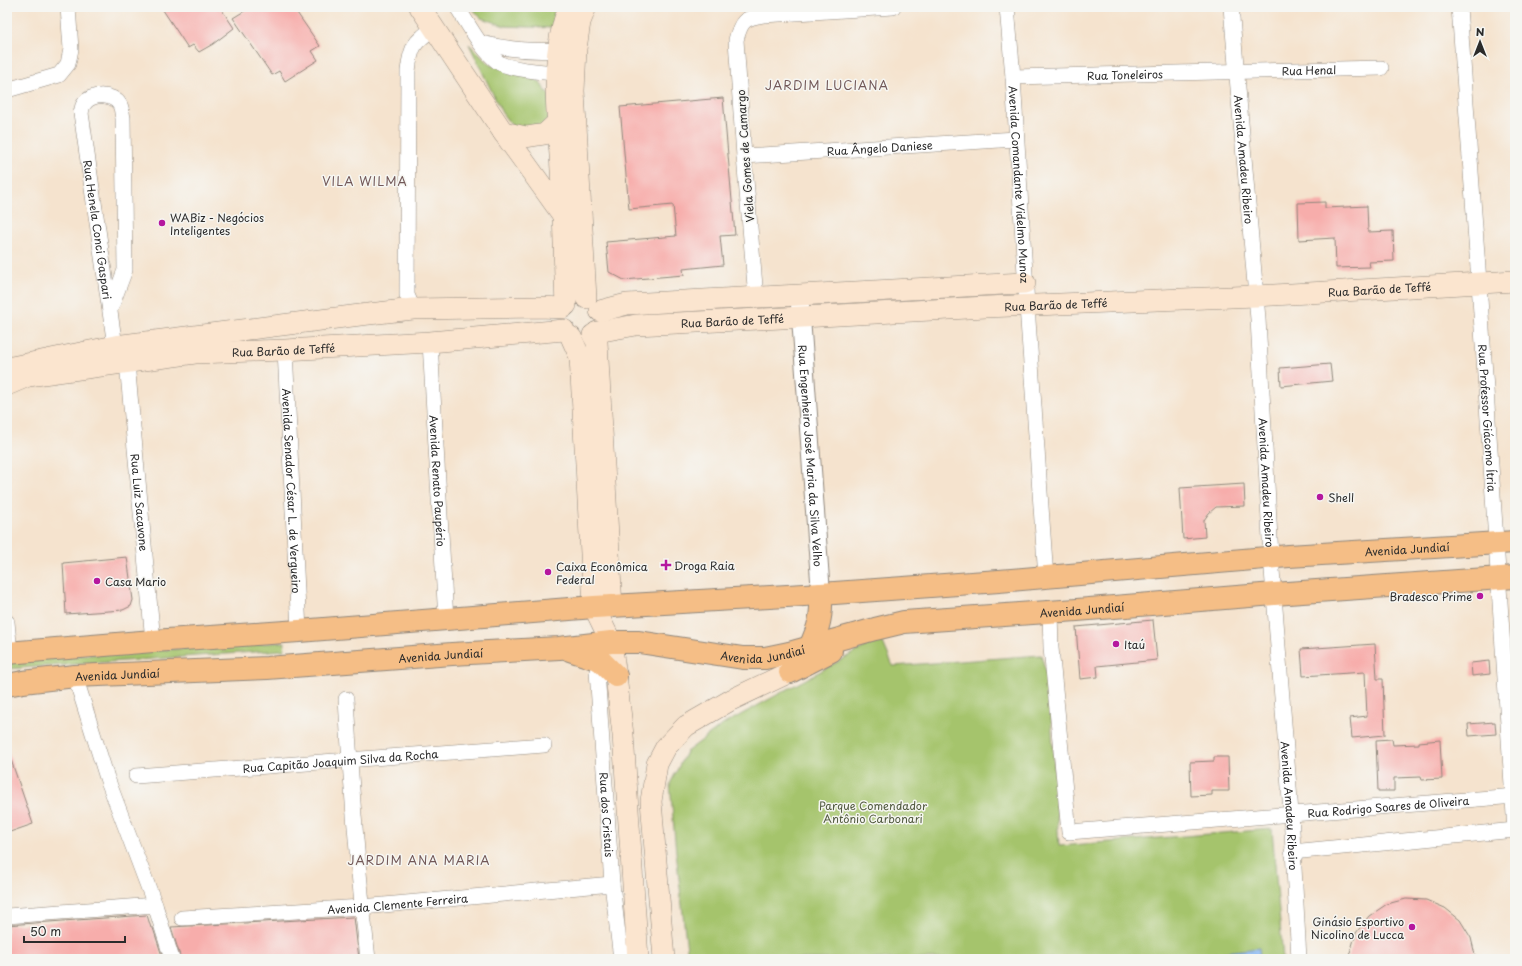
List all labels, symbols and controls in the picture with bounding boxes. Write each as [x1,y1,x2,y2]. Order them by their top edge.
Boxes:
north arrow [1460,22,1500,62]
text: N [1476,23,1485,40]
street label: Rua Henal [1281,61,1336,79]
street label: Rua Toneleiros [1087,65,1163,84]
district label: JARDIM LUCIANA [765,76,889,94]
street label: Avenida Comandante Videlmo Munoz [1005,85,1034,284]
street label: Viela Gomes de Camargo [732,89,758,223]
street label: Avenida Amadeu Ribeiro [1230,94,1258,225]
street label: Rua Ângelo Daniese [826,136,933,159]
street label: Rua Henela Conci Gaspari [79,159,117,300]
district label: VILA WILMA [322,172,408,190]
place label: WABiz - Negócios Inteligentes [170,209,264,239]
marker: WABiz - Negócios Inteligentes [157,218,167,228]
street label: Rua Barão de Teffé [1327,277,1432,300]
street label: Rua Barão de Teffé [1004,294,1108,315]
street label: Rua Barão de Teffé [680,309,784,331]
street label: Rua Barão de Teffé [232,339,336,360]
street label: Rua Engenheiro José Maria da Silva Velho [794,344,827,567]
street label: Rua Professor Giácomo Ítria [1475,344,1501,492]
street label: Avenida Senador César L. de Vergueiro [278,388,306,594]
street label: Avenida Renato Paupério [426,414,450,547]
street label: Avenida Amadeu Ribeiro [1255,417,1279,548]
street label: Rua Luiz Sacavone [127,453,153,552]
place label: Shell [1328,489,1354,506]
marker: Shell [1315,492,1325,502]
street label: Avenida Jundiaí [1364,538,1450,560]
place label: Droga Raia [674,557,735,574]
place label: Caixa Econômica Federal [556,558,648,588]
marker: Droga Raia [661,560,671,570]
marker: Caixa Econômica Federal [543,567,553,577]
place label: Casa Mario [105,573,166,590]
marker: Casa Mario [92,576,102,586]
place label: Bradesco Prime [1389,588,1472,605]
marker: Bradesco Prime [1475,591,1485,601]
street label: Avenida Jundiaí [1039,598,1125,621]
place label: Itaú [1124,636,1145,653]
marker: Itaú [1111,639,1121,649]
street label: Avenida Jundiaí [719,640,807,667]
street label: Avenida Jundiaí [398,644,484,667]
street label: Avenida Jundiaí [75,664,161,684]
street label: Avenida Amadeu Ribeiro [1277,740,1303,871]
street label: Rua Capitão Joaquim Silva da Rocha [242,744,440,776]
street label: Rua dos Cristais [596,771,619,858]
street label: Rua Rodrigo Soares de Oliveira [1307,791,1470,821]
park label: Parque Comendador Antônio Carbonari [819,797,927,827]
district label: JARDIM ANA MARIA [347,851,491,869]
street label: Avenida Clemente Ferreira [327,889,469,918]
place label: Ginásio Esportivo Nicolino de Lucca [1311,913,1404,943]
scale bar [24,918,125,944]
text: 50 m [30,922,61,940]
marker: Ginásio Esportivo Nicolino de Lucca [1407,922,1417,932]

